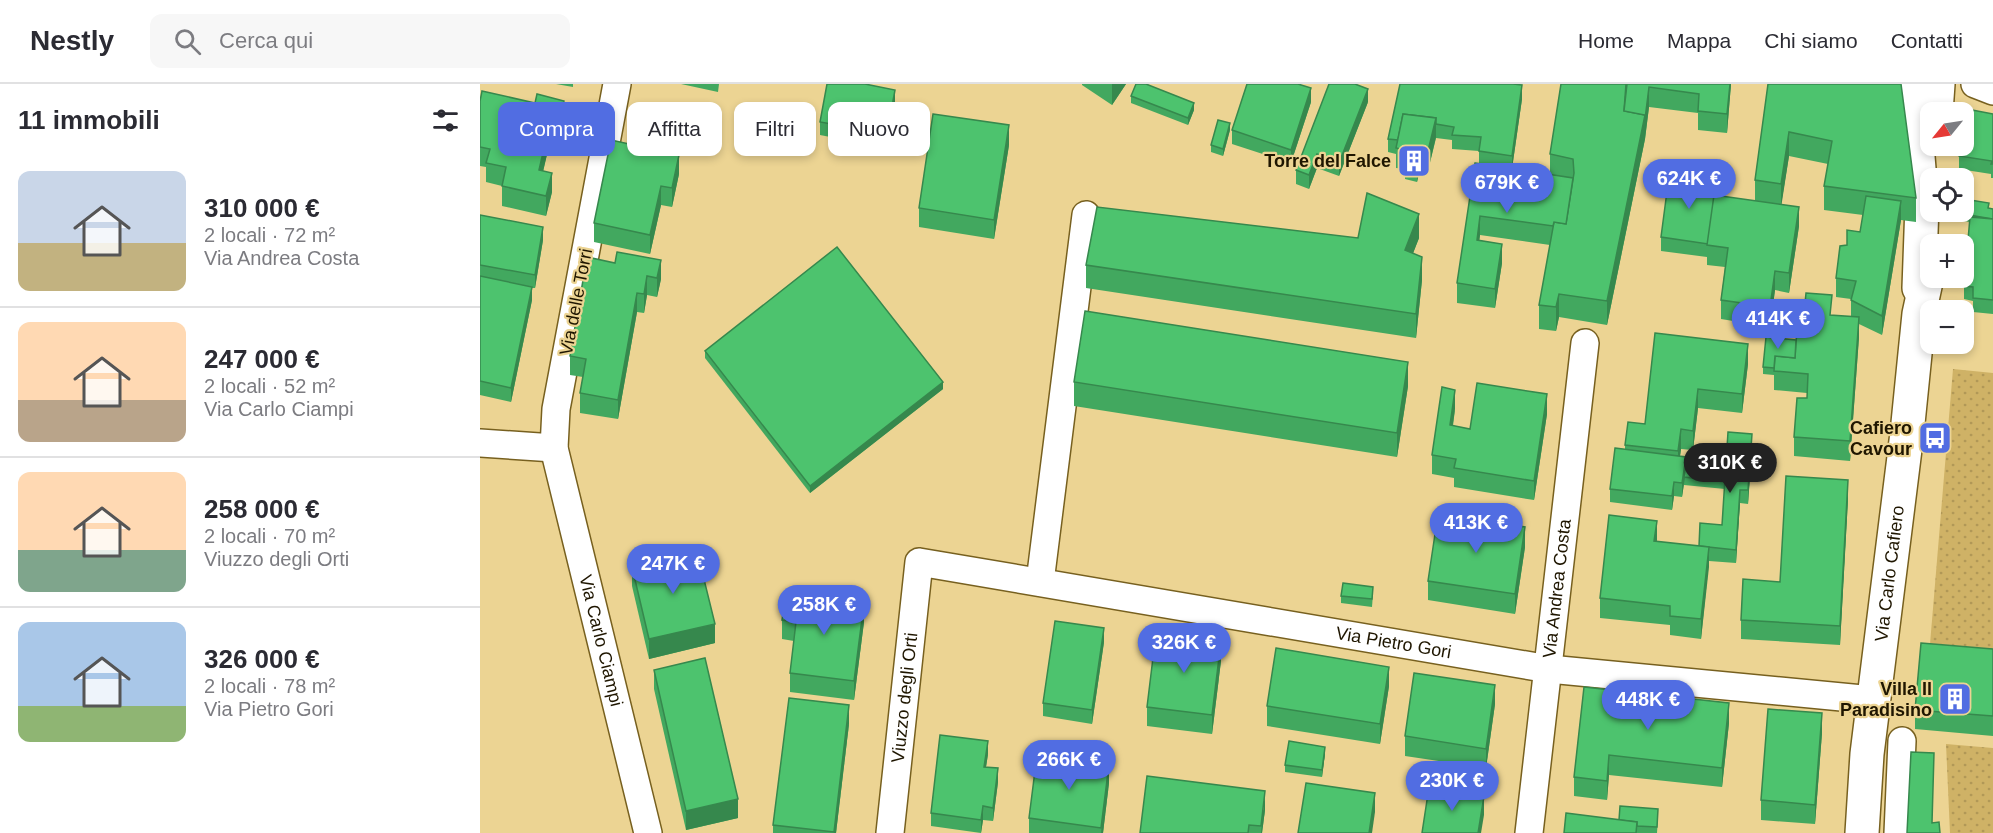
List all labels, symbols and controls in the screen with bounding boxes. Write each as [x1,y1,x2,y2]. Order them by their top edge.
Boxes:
search box [150,14,570,68]
text: Nestly [30,25,114,56]
icon: search [171,25,204,58]
text: Cerca qui [219,28,313,53]
text: Home [1578,29,1634,52]
text: Mappa [1667,29,1731,52]
text: Chi siamo [1764,29,1858,52]
text: Contatti [1891,29,1963,52]
chip: Compra [498,102,615,156]
chip: Affitta [627,102,722,156]
chip: Filtri [734,102,816,156]
chip: Nuovo [828,102,930,156]
north arrow [1920,102,1974,156]
map controls [1920,102,1974,354]
icon: filters [429,104,462,137]
text: 11 immobili [18,105,160,135]
building icon: Torre del Falce [1396,143,1432,179]
place label: Torre del Falce [1264,151,1391,171]
pin: 624K € [1640,159,1738,210]
pin: 679K € [1458,163,1556,214]
text: 624K € [1657,167,1721,189]
button: locate [1920,168,1974,222]
text: 679K € [1475,171,1539,193]
text: 310 000 € [204,193,320,223]
icon: home [66,195,138,267]
text: 2 locali · 72 m² [204,224,335,246]
button: + [1920,234,1974,288]
text: Via Andrea Costa [204,247,359,269]
street label: Via delle Torri [556,247,596,357]
pin: 414K € [1729,299,1827,350]
button: − [1920,300,1974,354]
text: 414K € [1746,307,1810,329]
text: 247 000 € [204,344,320,374]
icon: home [66,346,138,418]
text: 2 locali · 52 m² [204,375,335,397]
text: Via Carlo Ciampi [204,398,354,420]
place label: Cafiero Cavour [1850,418,1912,459]
bus stop icon: Cafiero Cavour [1917,420,1953,456]
pin: 310K € [1681,443,1779,494]
text: 310K € [1698,451,1762,473]
text: 258 000 € [204,494,320,524]
icon: home [66,496,138,568]
pin: 413K € [1427,503,1525,554]
street label: Via Carlo Cafiero [1871,504,1908,643]
text: 413K € [1444,511,1508,533]
street label: Via Andrea Costa [1539,517,1575,659]
text: 2 locali · 70 m² [204,525,335,547]
pin: 247K € [624,544,722,595]
text: Viuzzo degli Orti [204,548,349,570]
text: 247K € [641,552,705,574]
street label: Via Carlo Ciampi [575,573,627,708]
pin: 258K € [775,585,873,636]
text: 258K € [792,593,856,615]
pin: 326K € [1135,623,1233,674]
street label: Via Pietro Gori [1334,623,1453,662]
text: 326K € [1152,631,1216,653]
street label: Viuzzo degli Orti [888,632,921,764]
text: 326 000 € [204,644,320,674]
icon: home [66,646,138,718]
text: 2 locali · 78 m² [204,675,335,697]
place label: Villa Il Paradisino [1840,679,1932,720]
pin: 448K € [1599,680,1697,731]
building icon: Villa Il Paradisino [1937,681,1973,717]
text: 448K € [1616,688,1680,710]
text: Via Pietro Gori [204,698,334,720]
pin: 266K € [1020,740,1118,791]
text: 266K € [1037,748,1101,770]
pin: 230K € [1403,761,1501,812]
text: 230K € [1420,769,1484,791]

